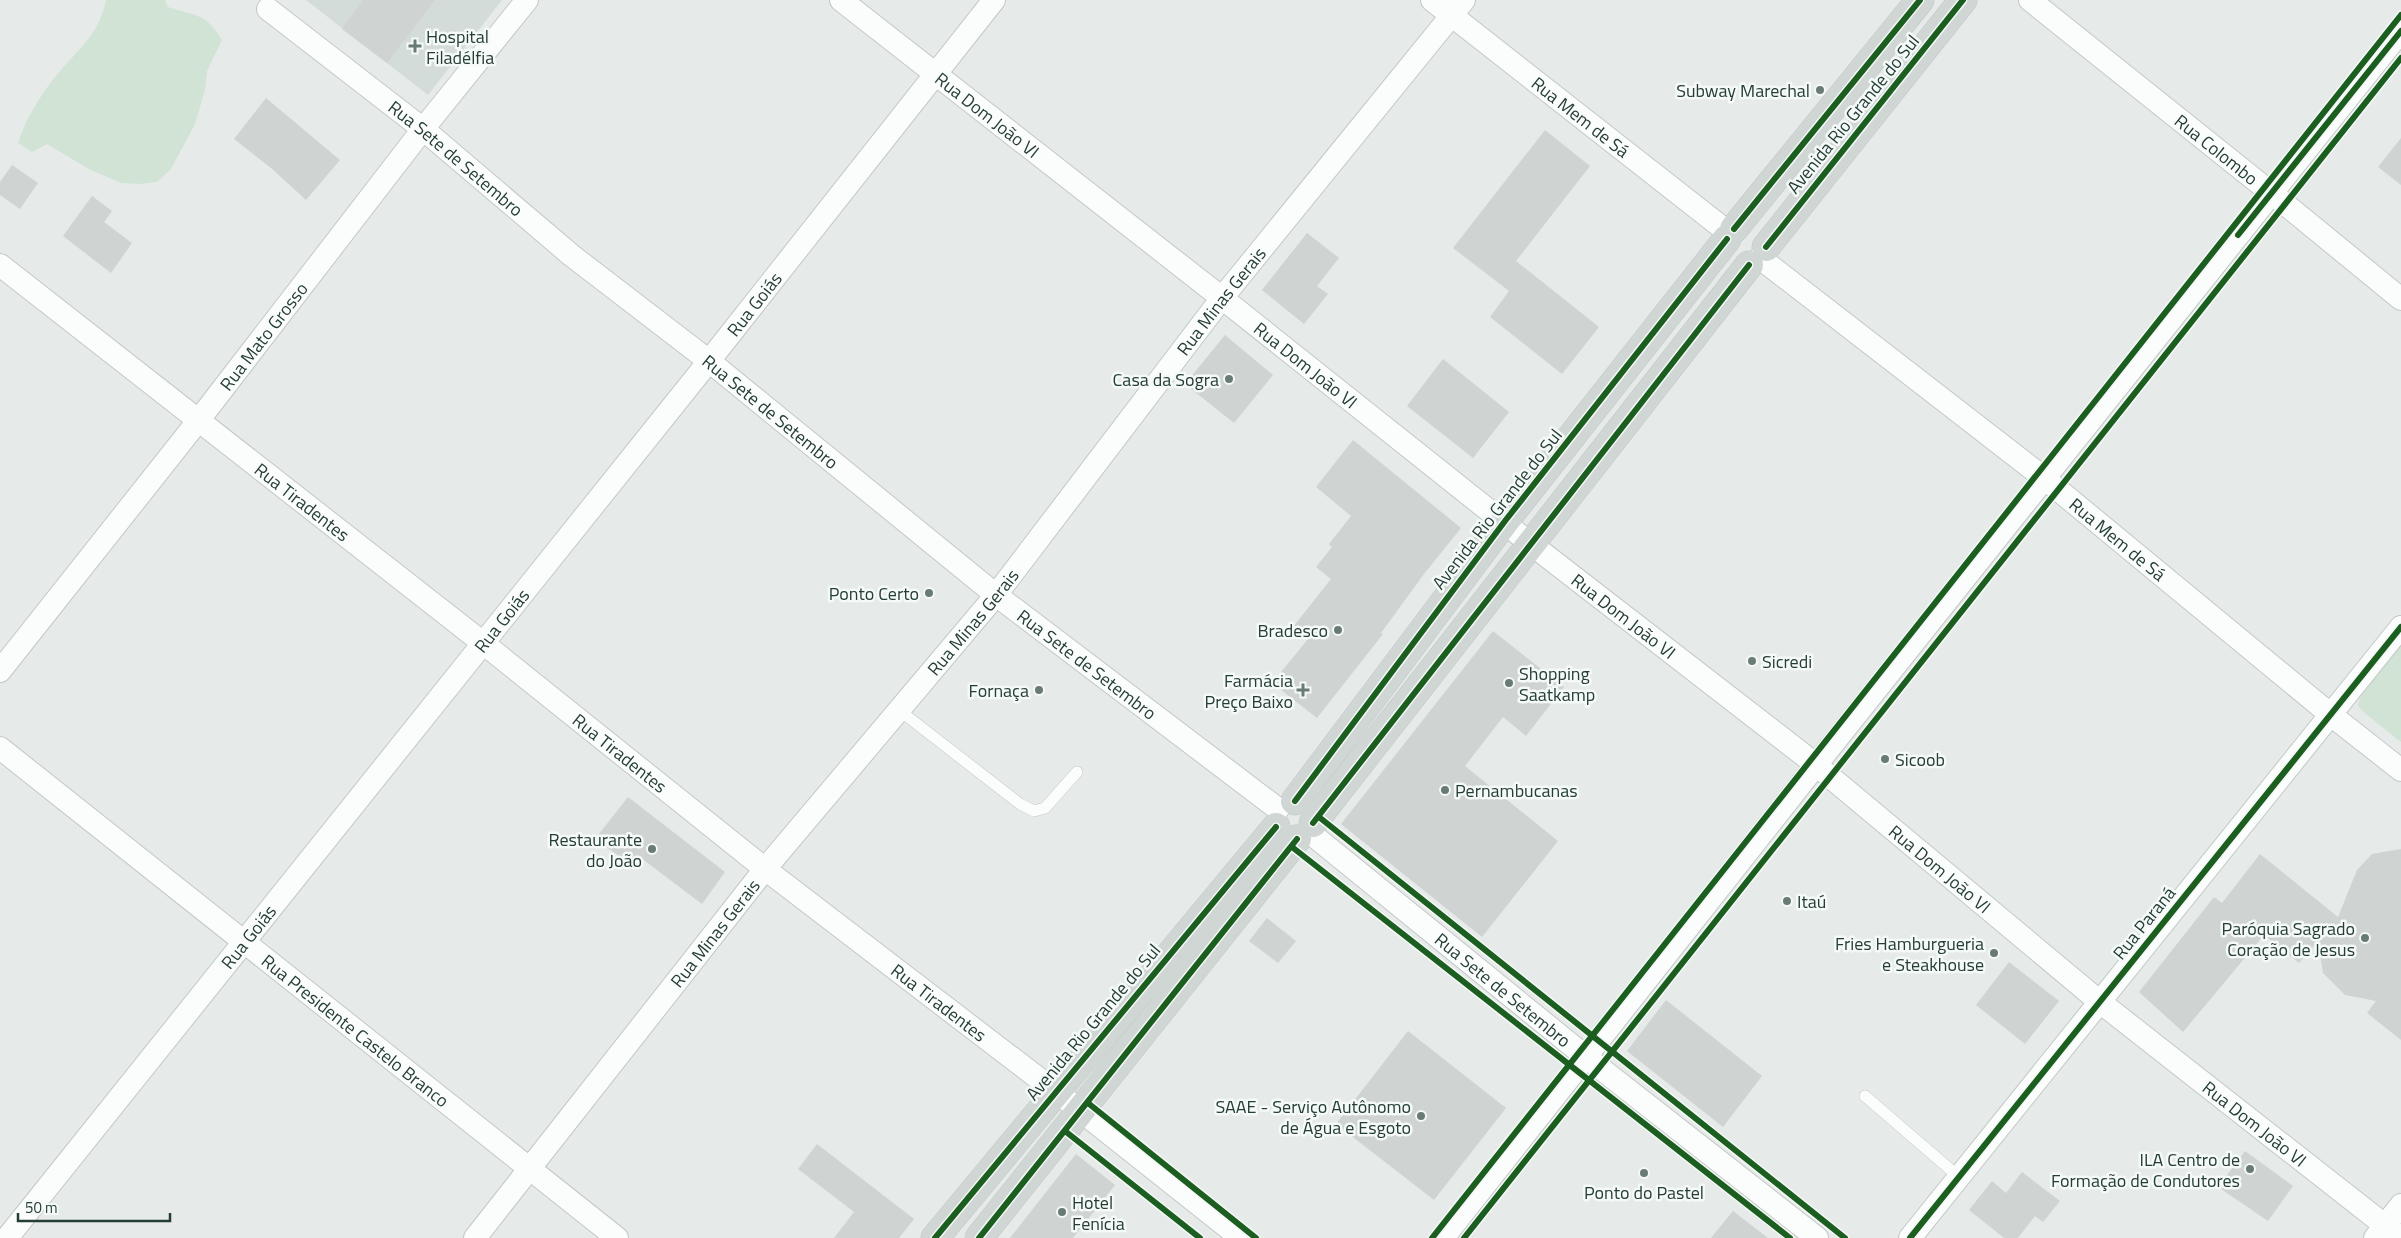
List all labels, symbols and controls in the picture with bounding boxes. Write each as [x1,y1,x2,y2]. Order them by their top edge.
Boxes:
place label: Hospital Filadélfia [426,23,494,71]
street label: Avenida Rio Grande do Sul [1780,29,1926,199]
marker: Hospital Filadélfia [408,39,422,53]
street label: Rua Dom João VI [930,65,1045,164]
street label: Rua Mem de Sá [1526,70,1636,164]
place label: Subway Marechal [1676,77,1810,104]
marker: Subway Marechal [1814,84,1826,96]
street label: Rua Sete de Setembro [383,94,529,222]
street label: Rua Colombo [2169,107,2264,191]
street label: Rua Minas Gerais [1170,241,1272,361]
street label: Rua Goiás [720,266,788,342]
street label: Rua Mato Grosso [213,276,314,396]
street label: Rua Dom João VI [1248,315,1364,415]
street label: Rua Sete de Setembro [697,348,845,475]
place label: Casa da Sogra [1113,366,1219,393]
marker: Casa da Sogra [1223,373,1235,385]
street label: Avenida Rio Grande do Sul [1426,423,1568,595]
street label: Rua Tiradentes [249,456,356,548]
street label: Rua Mem de Sá [2064,491,2172,587]
street label: Rua Minas Gerais [920,563,1025,681]
street label: Rua Dom João VI [1566,567,1682,665]
place label: Ponto Certo [829,580,919,607]
street label: Rua Goiás [467,583,535,658]
marker: Ponto Certo [923,587,935,599]
street label: Rua Sete de Setembro [1012,602,1162,726]
place label: Bradesco [1257,617,1328,644]
marker: Bradesco [1332,624,1344,636]
place label: Sicredi [1762,648,1812,675]
marker: Sicredi [1746,655,1758,667]
place label: Shopping Saatkamp [1519,660,1595,708]
place label: Farmácia Preço Baixo [1205,667,1293,715]
place label: Fornaça [969,677,1029,704]
marker: Shopping Saatkamp [1503,677,1515,689]
marker: Fornaça [1033,684,1045,696]
marker: Farmácia Preço Baixo [1297,684,1309,696]
street label: Rua Tiradentes [567,707,673,799]
place label: Sicoob [1895,746,1945,773]
marker: Sicoob [1879,753,1891,765]
place label: Pernambucanas [1455,777,1578,804]
marker: Pernambucanas [1439,784,1451,796]
street label: Rua Dom João VI [1883,818,1997,919]
place label: Restaurante do João [548,826,642,874]
marker: Restaurante do João [646,843,658,855]
street label: Rua Minas Gerais [664,873,766,993]
street label: Rua Paraná [2106,881,2182,965]
place label: Itaú [1797,888,1826,915]
marker: Itaú [1781,895,1793,907]
street label: Rua Goiás [214,899,282,975]
place label: Paróquia Sagrado Coração de Jesus [2222,915,2355,963]
street label: Rua Sete de Setembro [1429,926,1577,1053]
place label: Fries Hamburgueria e Steakhouse [1835,930,1984,978]
marker: Paróquia Sagrado Coração de Jesus [2359,932,2371,944]
street label: Avenida Rio Grande do Sul [1019,938,1167,1106]
street label: Rua Presidente Castelo Branco [256,947,455,1113]
marker: Fries Hamburgueria e Steakhouse [1988,947,2000,959]
street label: Rua Tiradentes [885,957,993,1048]
street label: Rua Dom João VI [2197,1074,2313,1173]
place label: SAAE - Serviço Autônomo de Água e Esgoto [1216,1093,1411,1141]
marker: SAAE - Serviço Autônomo de Água e Esgoto [1415,1110,1427,1122]
place label: ILA Centro de Formação de Condutores [2051,1146,2240,1194]
marker: ILA Centro de Formação de Condutores [2244,1163,2256,1175]
marker: Ponto do Pastel [1638,1167,1650,1179]
place label: Ponto do Pastel [1584,1179,1704,1206]
place label: Hotel Fenícia [1072,1189,1125,1237]
scale bar [18,1190,170,1222]
text: 50 m [25,1196,58,1219]
marker: Hotel Fenícia [1056,1206,1068,1218]

